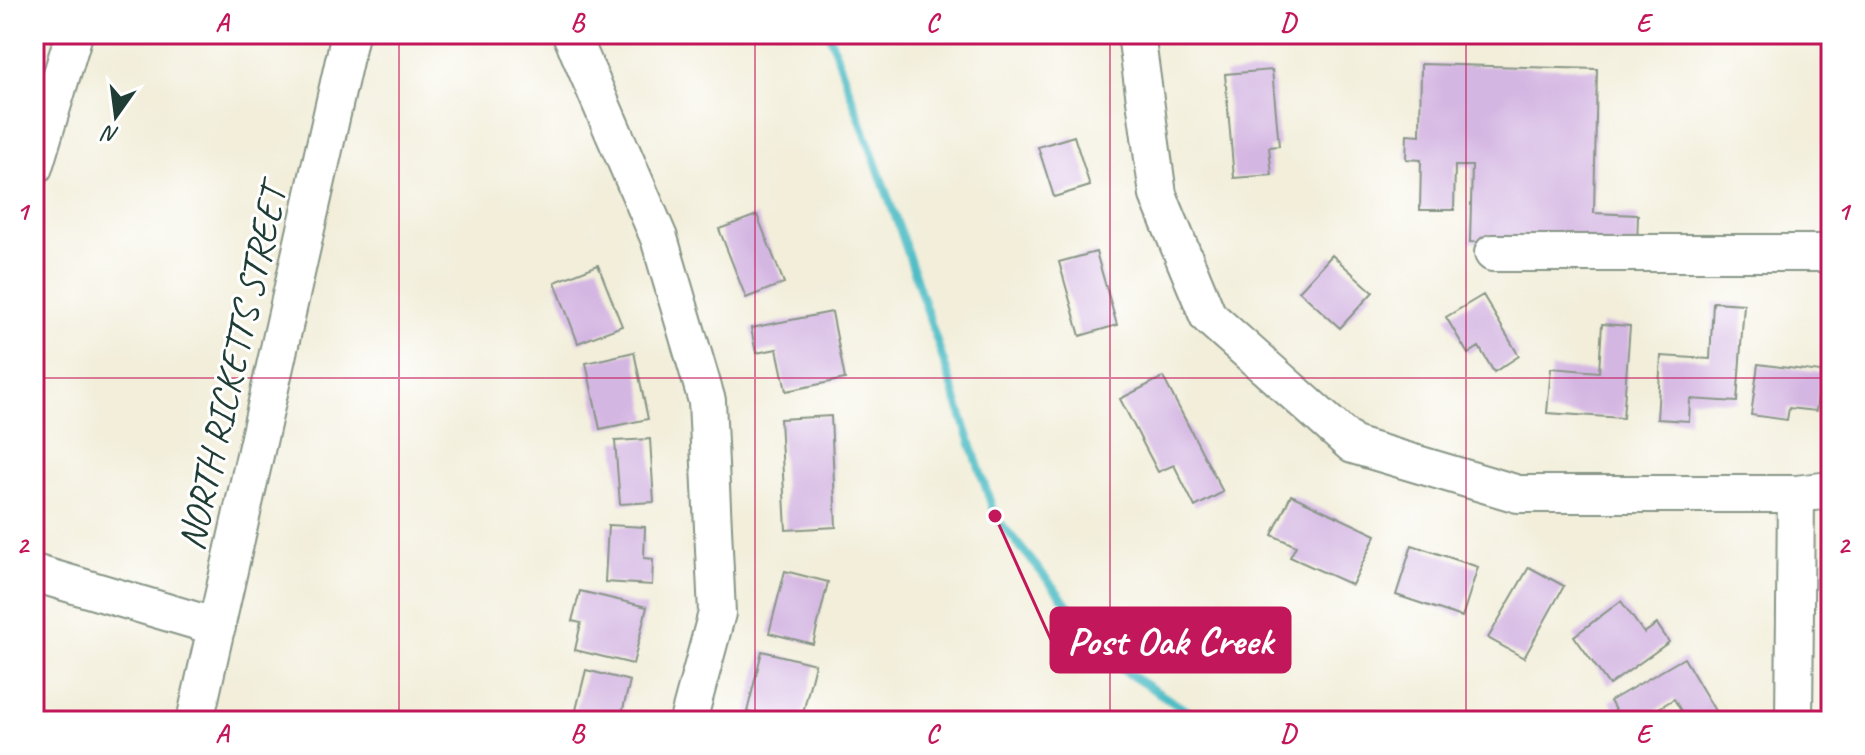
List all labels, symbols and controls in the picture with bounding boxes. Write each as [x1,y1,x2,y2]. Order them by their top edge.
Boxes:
text: A [215,6,230,39]
text: B [570,6,586,39]
text: C [926,6,942,39]
text: D [1280,6,1298,39]
text: E [1636,6,1654,39]
north arrow [76,76,156,156]
text: N [98,118,121,150]
street label: NORTH RICKETTS STREET [167,172,299,555]
text: 1 [16,195,31,228]
text: 1 [1837,195,1852,228]
text: 2 [16,528,30,561]
text: 2 [1837,528,1851,561]
callout: Post Oak Creek [1051,608,1290,672]
text: Post Oak Creek [1067,616,1276,666]
text: A [215,717,230,750]
text: B [570,717,586,750]
text: C [926,717,942,750]
text: D [1280,717,1298,750]
text: E [1636,717,1654,750]

